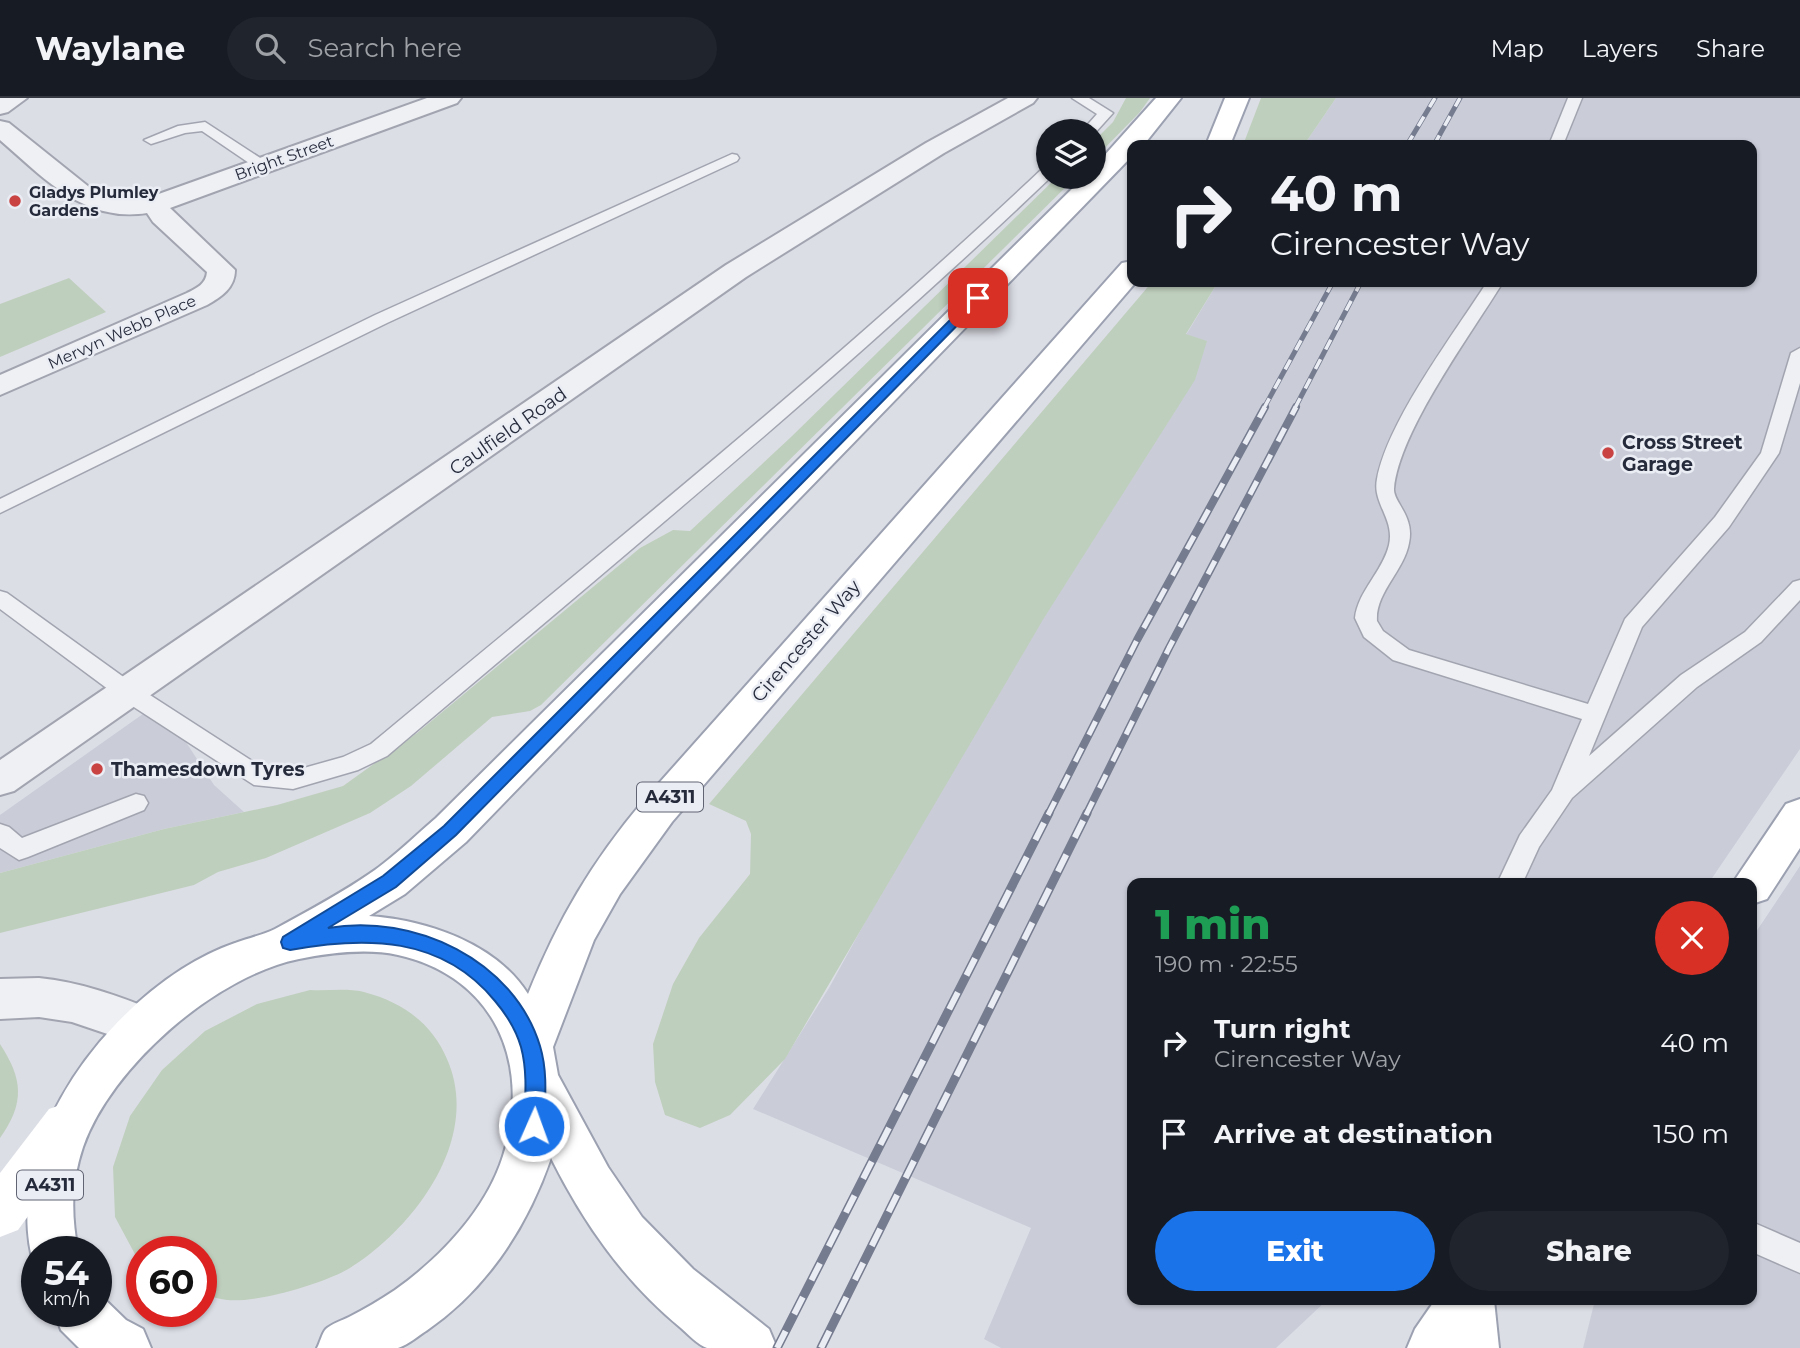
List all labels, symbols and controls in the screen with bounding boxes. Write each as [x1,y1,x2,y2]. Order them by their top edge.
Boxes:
search box [227,17,717,80]
text: Waylane [35,28,185,68]
icon: search [251,29,289,67]
text: Search here [307,32,462,64]
text: Map [1490,34,1544,63]
text: Layers [1582,34,1658,63]
text: Share [1696,34,1765,63]
map controls [1036,119,1106,189]
button: layers [1036,119,1106,189]
street label: Bright Street [232,131,336,185]
text: 40 m [1270,164,1402,223]
icon: right [1155,168,1246,259]
place label: Gladys Plumley Gardens [29,183,159,220]
marker: Gladys Plumley Gardens [7,193,23,209]
text: Cirencester Way [1270,224,1530,263]
pin [948,268,1008,328]
icon: arrive [959,279,997,317]
street label: Mervyn Webb Place [45,291,199,373]
street label: Caulfield Road [445,382,571,480]
place label: Cross Street Garage [1622,431,1742,476]
marker: Cross Street Garage [1600,445,1616,461]
street label: Cirencester Way [747,575,866,707]
place label: Thamesdown Tyres [111,758,305,781]
marker: Thamesdown Tyres [89,761,105,777]
road number: A4311 [637,782,703,812]
text: 1 min [1155,898,1271,950]
button: close [1655,901,1729,975]
text: 190 m · 22:55 [1155,950,1298,978]
text: Turn right [1214,1013,1350,1045]
icon: right [1155,1024,1193,1062]
text: 40 m [1660,1027,1729,1059]
text: Cirencester Way [1214,1045,1401,1073]
position arrow [497,1089,571,1163]
icon: arrive [1155,1115,1193,1153]
text: Arrive at destination [1214,1118,1493,1150]
text: 150 m [1653,1118,1729,1150]
road number: A4311 [17,1170,83,1200]
button: Exit [1155,1211,1435,1291]
button: Share [1449,1211,1729,1291]
speed limit sign: 60 [126,1236,217,1327]
text: 54 [44,1251,89,1294]
text: km/h [42,1288,91,1310]

